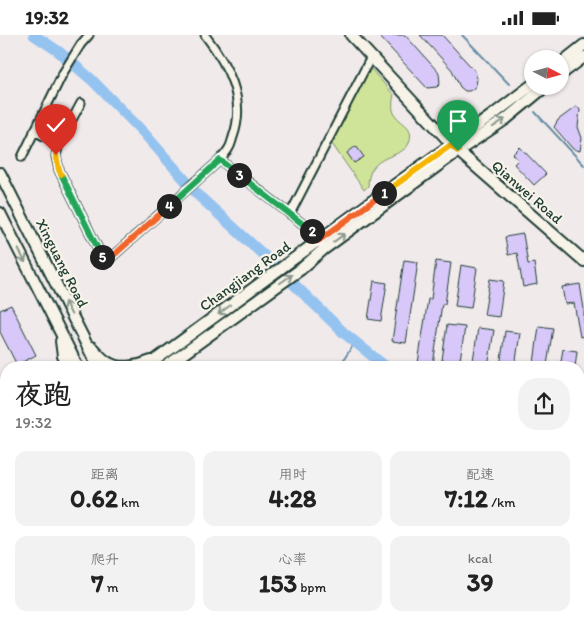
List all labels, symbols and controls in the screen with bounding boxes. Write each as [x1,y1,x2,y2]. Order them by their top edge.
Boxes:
text: 19:32 [25,6,69,29]
north arrow [524,50,569,95]
map controls [524,50,569,95]
pin [437,100,479,151]
pin [35,104,77,155]
icon: arrive [444,107,472,135]
icon: check [42,111,70,139]
one-way arrow [492,118,506,128]
street label: Qianwei Road [488,156,567,228]
pin: 3 [226,163,252,187]
text: 3 [236,167,243,184]
pin: 1 [372,181,396,205]
text: 1 [381,185,388,202]
pin: 4 [156,193,182,219]
text: 4 [165,198,174,215]
street label: Xinguang Road [32,216,92,310]
pin: 2 [300,219,324,243]
text: 2 [309,223,316,240]
one-way arrow [332,233,346,243]
street label: Changjiang Road [196,237,295,315]
pin: 5 [90,245,114,269]
one-way arrow [18,248,27,263]
text: 5 [99,249,106,266]
one-way arrow [279,274,293,284]
one-way arrow [63,301,73,316]
one-way arrow [217,305,231,315]
text: 夜跑 [15,377,71,411]
button: share [518,378,570,430]
text: 19:32 [15,413,52,432]
text: 距离 [91,466,119,483]
text: 用时 [278,466,306,483]
text: 配速 [466,466,494,483]
text: 0.62 [70,483,118,513]
text: 4:28 [268,483,317,513]
text: 7:12 [445,483,488,513]
text: km [118,494,140,511]
text: /km [488,494,516,511]
text: kcal [468,550,493,567]
text: 爬升 [91,551,119,568]
text: 心率 [278,551,306,568]
text: 39 [467,567,494,597]
text: 7 [91,568,104,598]
text: 153 [259,568,297,598]
text: m [104,579,119,596]
text: bpm [297,579,326,596]

